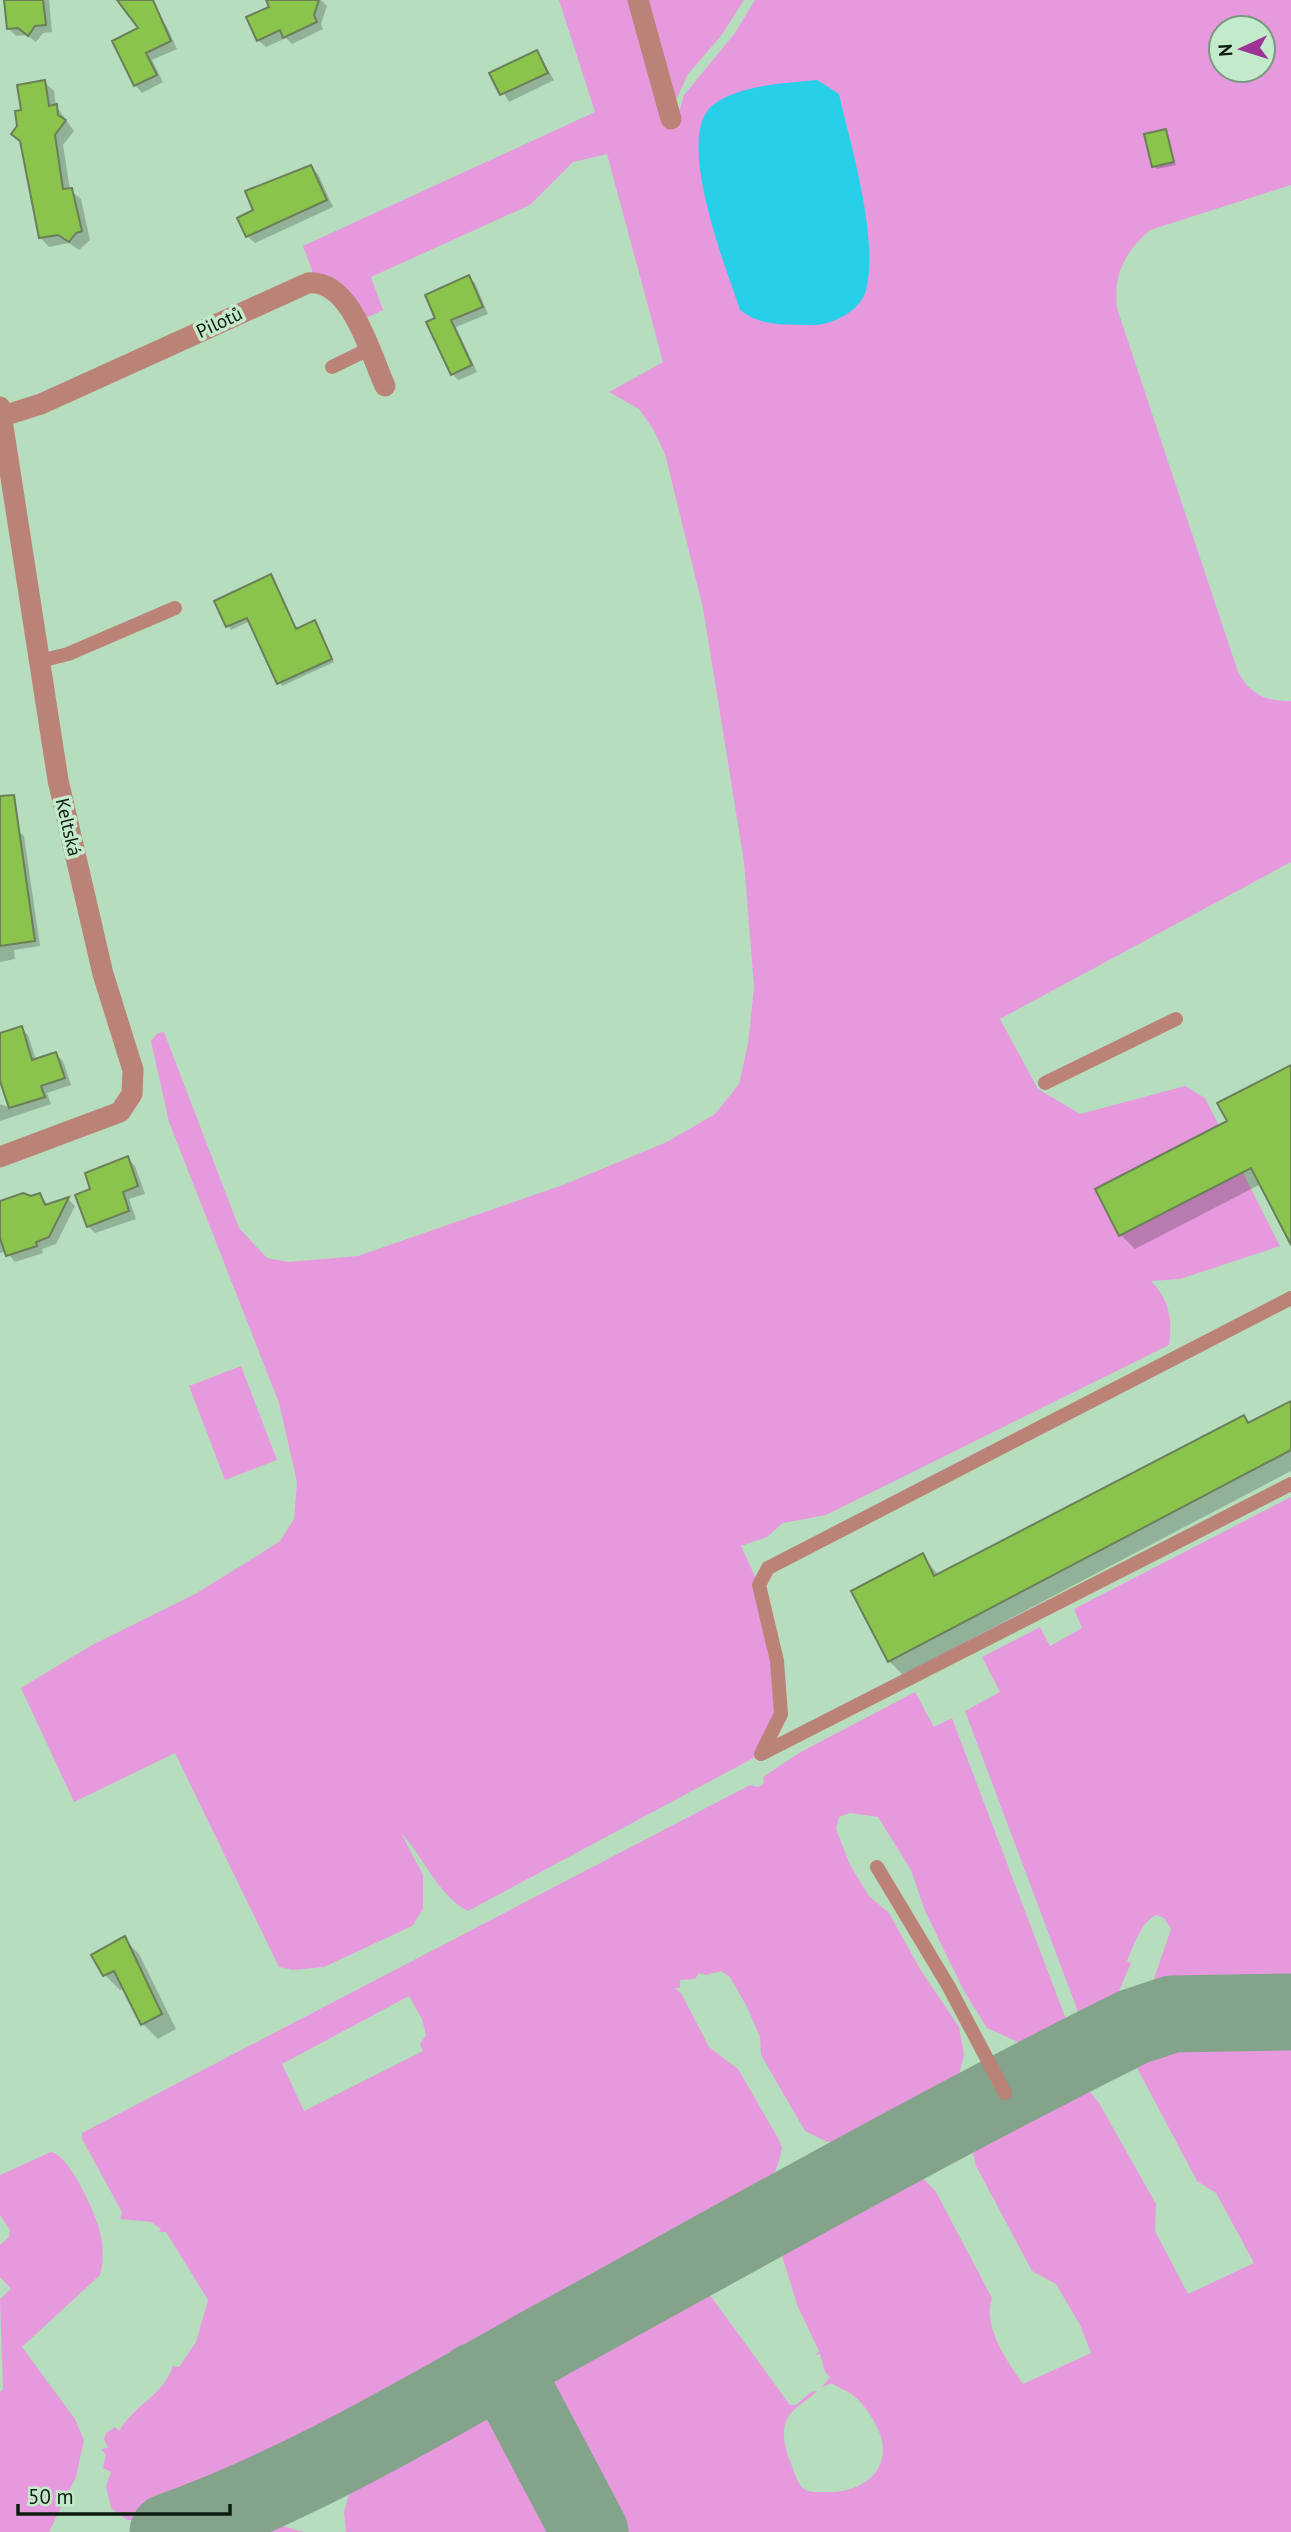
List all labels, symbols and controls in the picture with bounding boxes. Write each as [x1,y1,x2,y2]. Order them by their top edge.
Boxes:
north arrow [1207,14,1277,84]
text: N [1213,43,1237,57]
street label: Pilotů [192,301,246,343]
street label: Keltská [51,796,87,858]
scale bar [18,2472,229,2516]
text: 50 m [28,2483,74,2510]

